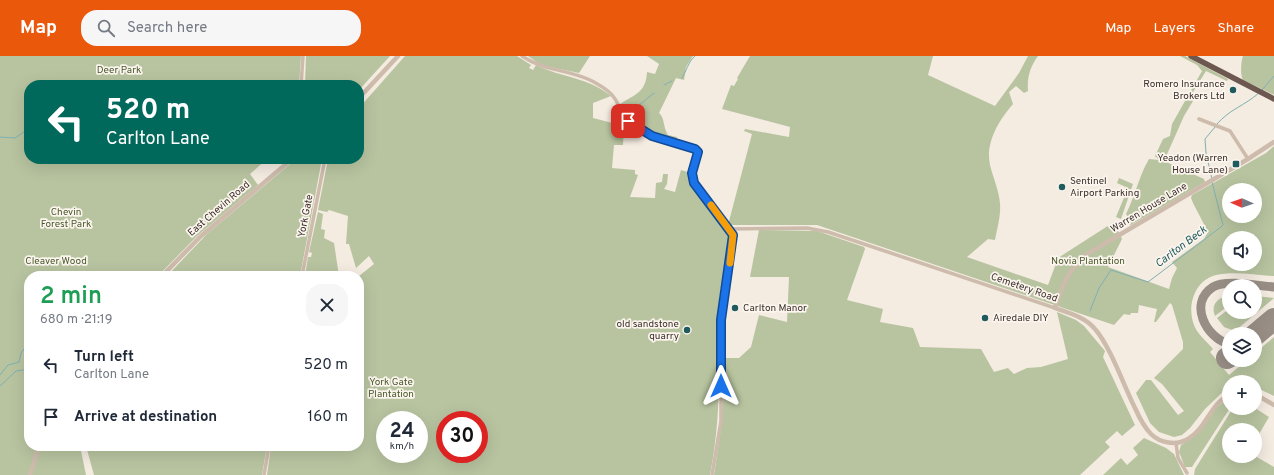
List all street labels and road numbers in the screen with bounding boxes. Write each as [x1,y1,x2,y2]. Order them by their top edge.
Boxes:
street label: East Chevin Road [185,178,253,240]
street label: Warren House Lane [1108,180,1190,236]
street label: York Gate [295,193,317,239]
street label: Cemetery Road [989,270,1059,306]

